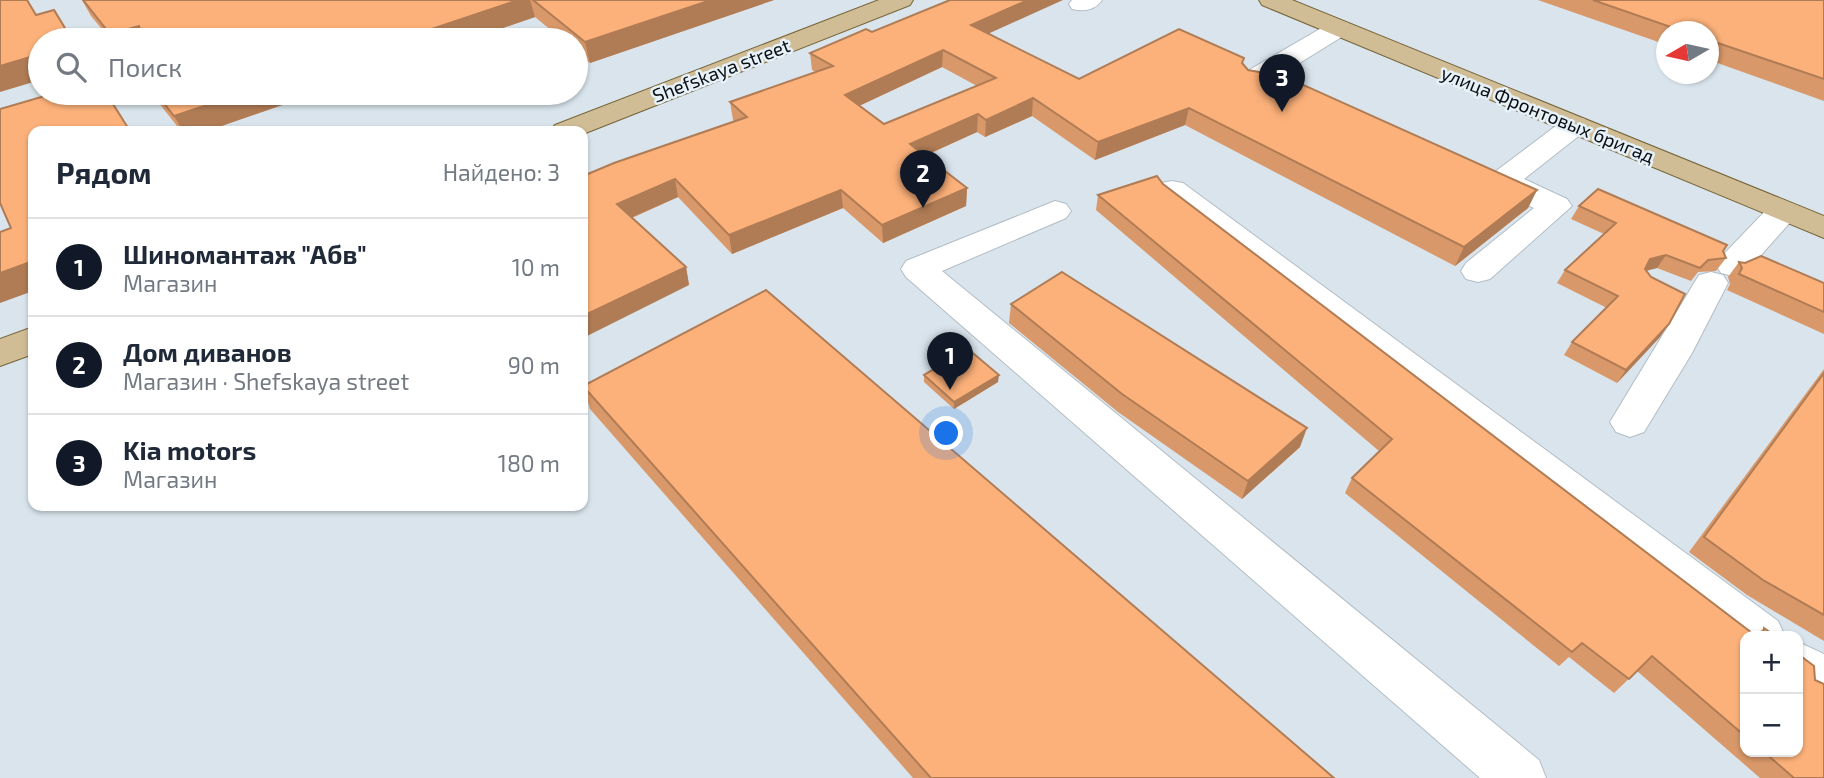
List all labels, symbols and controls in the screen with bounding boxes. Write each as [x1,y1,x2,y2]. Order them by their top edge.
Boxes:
north arrow [1656,21,1719,84]
search box [28,28,588,105]
street label: Shefskaya street [649,33,793,107]
icon: search [52,48,90,86]
text: Поиск [108,51,182,82]
pin: 3 [1259,54,1305,112]
street label: улица Фронтовых бригад [1438,61,1658,168]
pin: 2 [900,150,946,208]
text: Рядом [56,154,152,190]
text: Найдено: 3 [443,158,560,186]
text: Шиномантаж "Абв" [123,238,367,269]
text: 1 [74,253,84,281]
text: 10 m [512,253,560,281]
text: Магазин [123,269,217,297]
pin: 1 [927,332,973,390]
text: Дом диванов [123,336,292,367]
text: 2 [72,351,86,379]
text: 90 m [508,351,560,379]
text: Магазин · Shefskaya street [123,367,409,395]
your location [929,416,963,450]
text: Kia motors [123,434,256,465]
text: 3 [72,449,86,477]
text: 180 m [498,449,560,477]
text: Магазин [123,465,217,493]
map controls [1740,631,1803,757]
button: + [1740,631,1803,694]
button: − [1740,694,1803,757]

